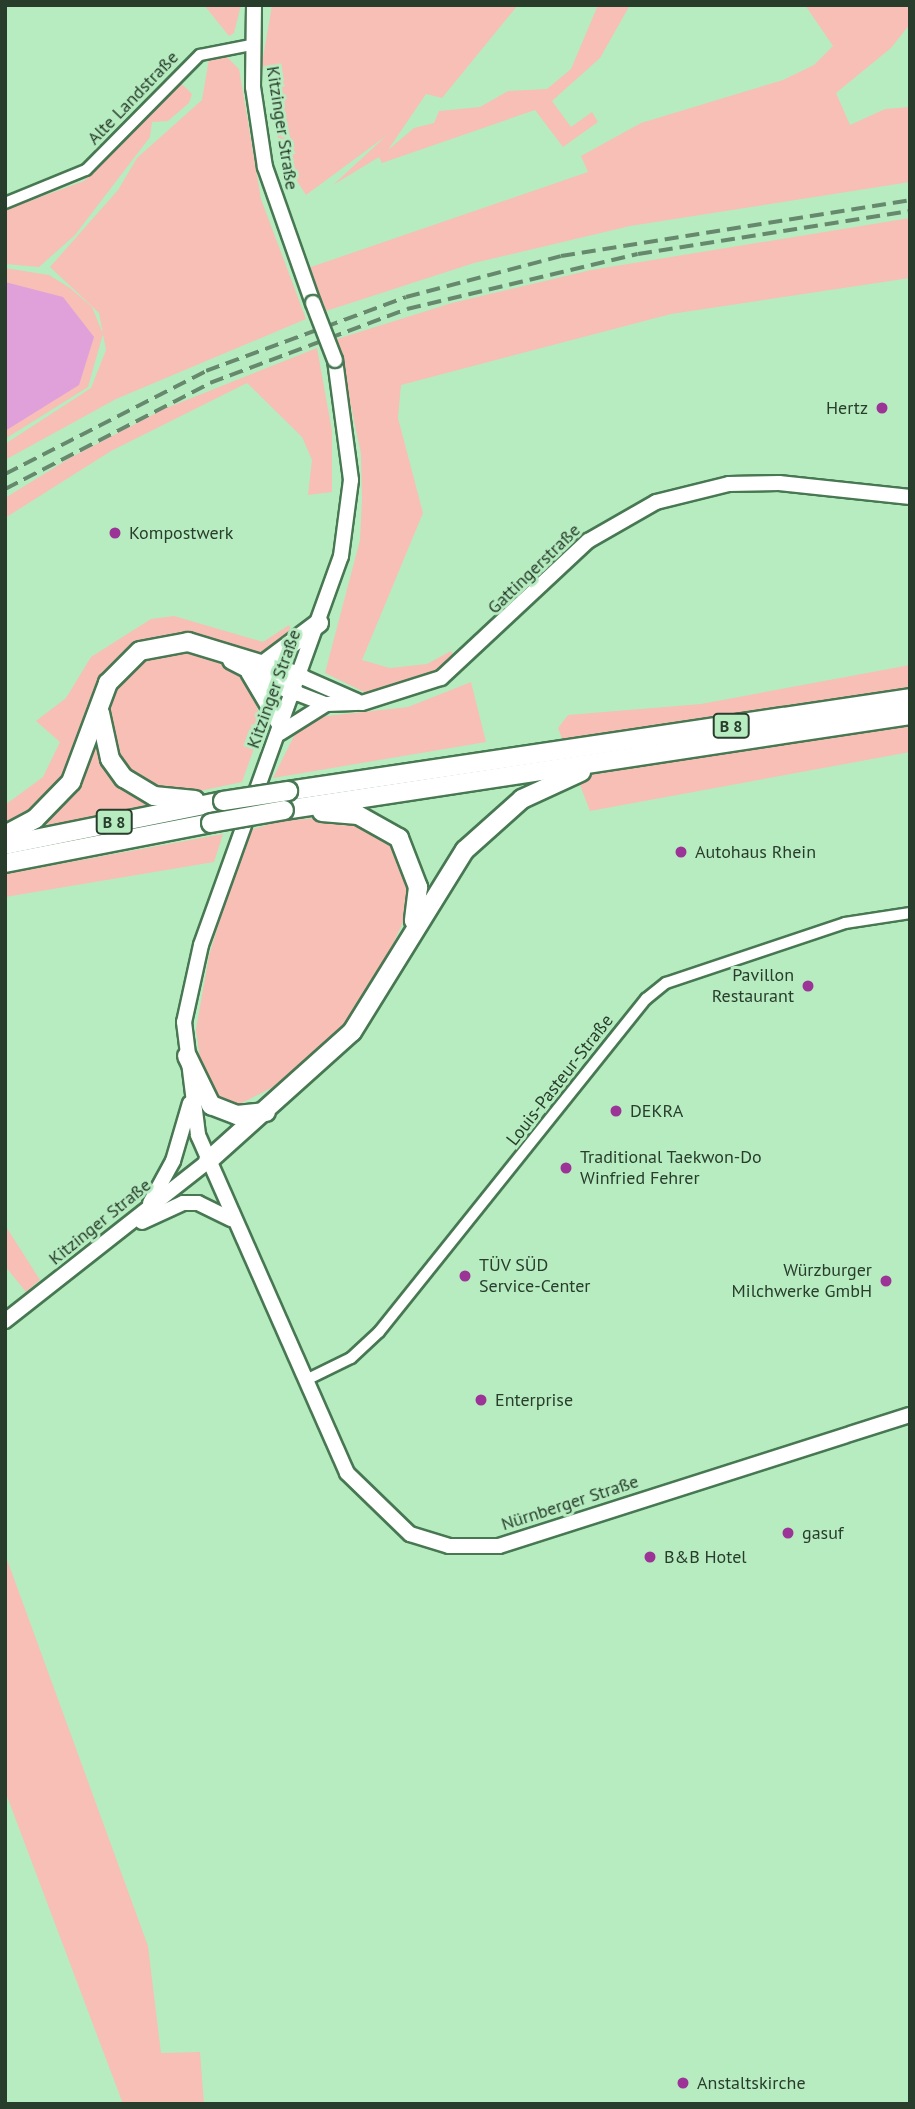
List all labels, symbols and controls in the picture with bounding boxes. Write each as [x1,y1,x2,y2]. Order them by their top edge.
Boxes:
street label: Alte Landstraße [83,47,183,149]
street label: Kitzinger Straße [262,65,302,191]
place label: Hertz [826,397,868,419]
marker: Hertz [874,400,890,416]
street label: Gattingerstraße [483,519,585,619]
place label: Kompostwerk [129,522,233,544]
marker: Kompostwerk [107,525,123,541]
street label: Kitzinger Straße [242,627,306,751]
road number: B 8 [712,713,750,738]
road number: B 8 [95,810,133,834]
place label: Autohaus Rhein [695,841,816,863]
marker: Autohaus Rhein [673,844,689,860]
place label: Pavillon Restaurant [712,965,794,1007]
marker: Pavillon Restaurant [800,978,816,994]
street label: Louis-Pasteur-Straße [502,1010,618,1150]
place label: DEKRA [630,1100,683,1122]
marker: DEKRA [608,1103,624,1119]
place label: Traditional Taekwon-Do Winfried Fehrer [580,1147,762,1190]
marker: Traditional Taekwon-Do Winfried Fehrer [558,1160,574,1176]
street label: Kitzinger Straße [45,1174,155,1270]
place label: TÜV SÜD Service-Center [479,1255,590,1298]
place label: Würzburger Milchwerke GmbH [732,1260,872,1302]
marker: TÜV SÜD Service-Center [457,1268,473,1284]
marker: Würzburger Milchwerke GmbH [878,1273,894,1289]
place label: Enterprise [495,1389,573,1411]
marker: Enterprise [473,1392,489,1408]
street label: Nürnberger Straße [499,1471,641,1535]
place label: gasuf [802,1522,844,1544]
marker: gasuf [780,1525,796,1541]
place label: B&B Hotel [664,1546,747,1568]
marker: B&B Hotel [642,1549,658,1565]
place label: Anstaltskirche [697,2072,806,2094]
marker: Anstaltskirche [675,2075,691,2091]

